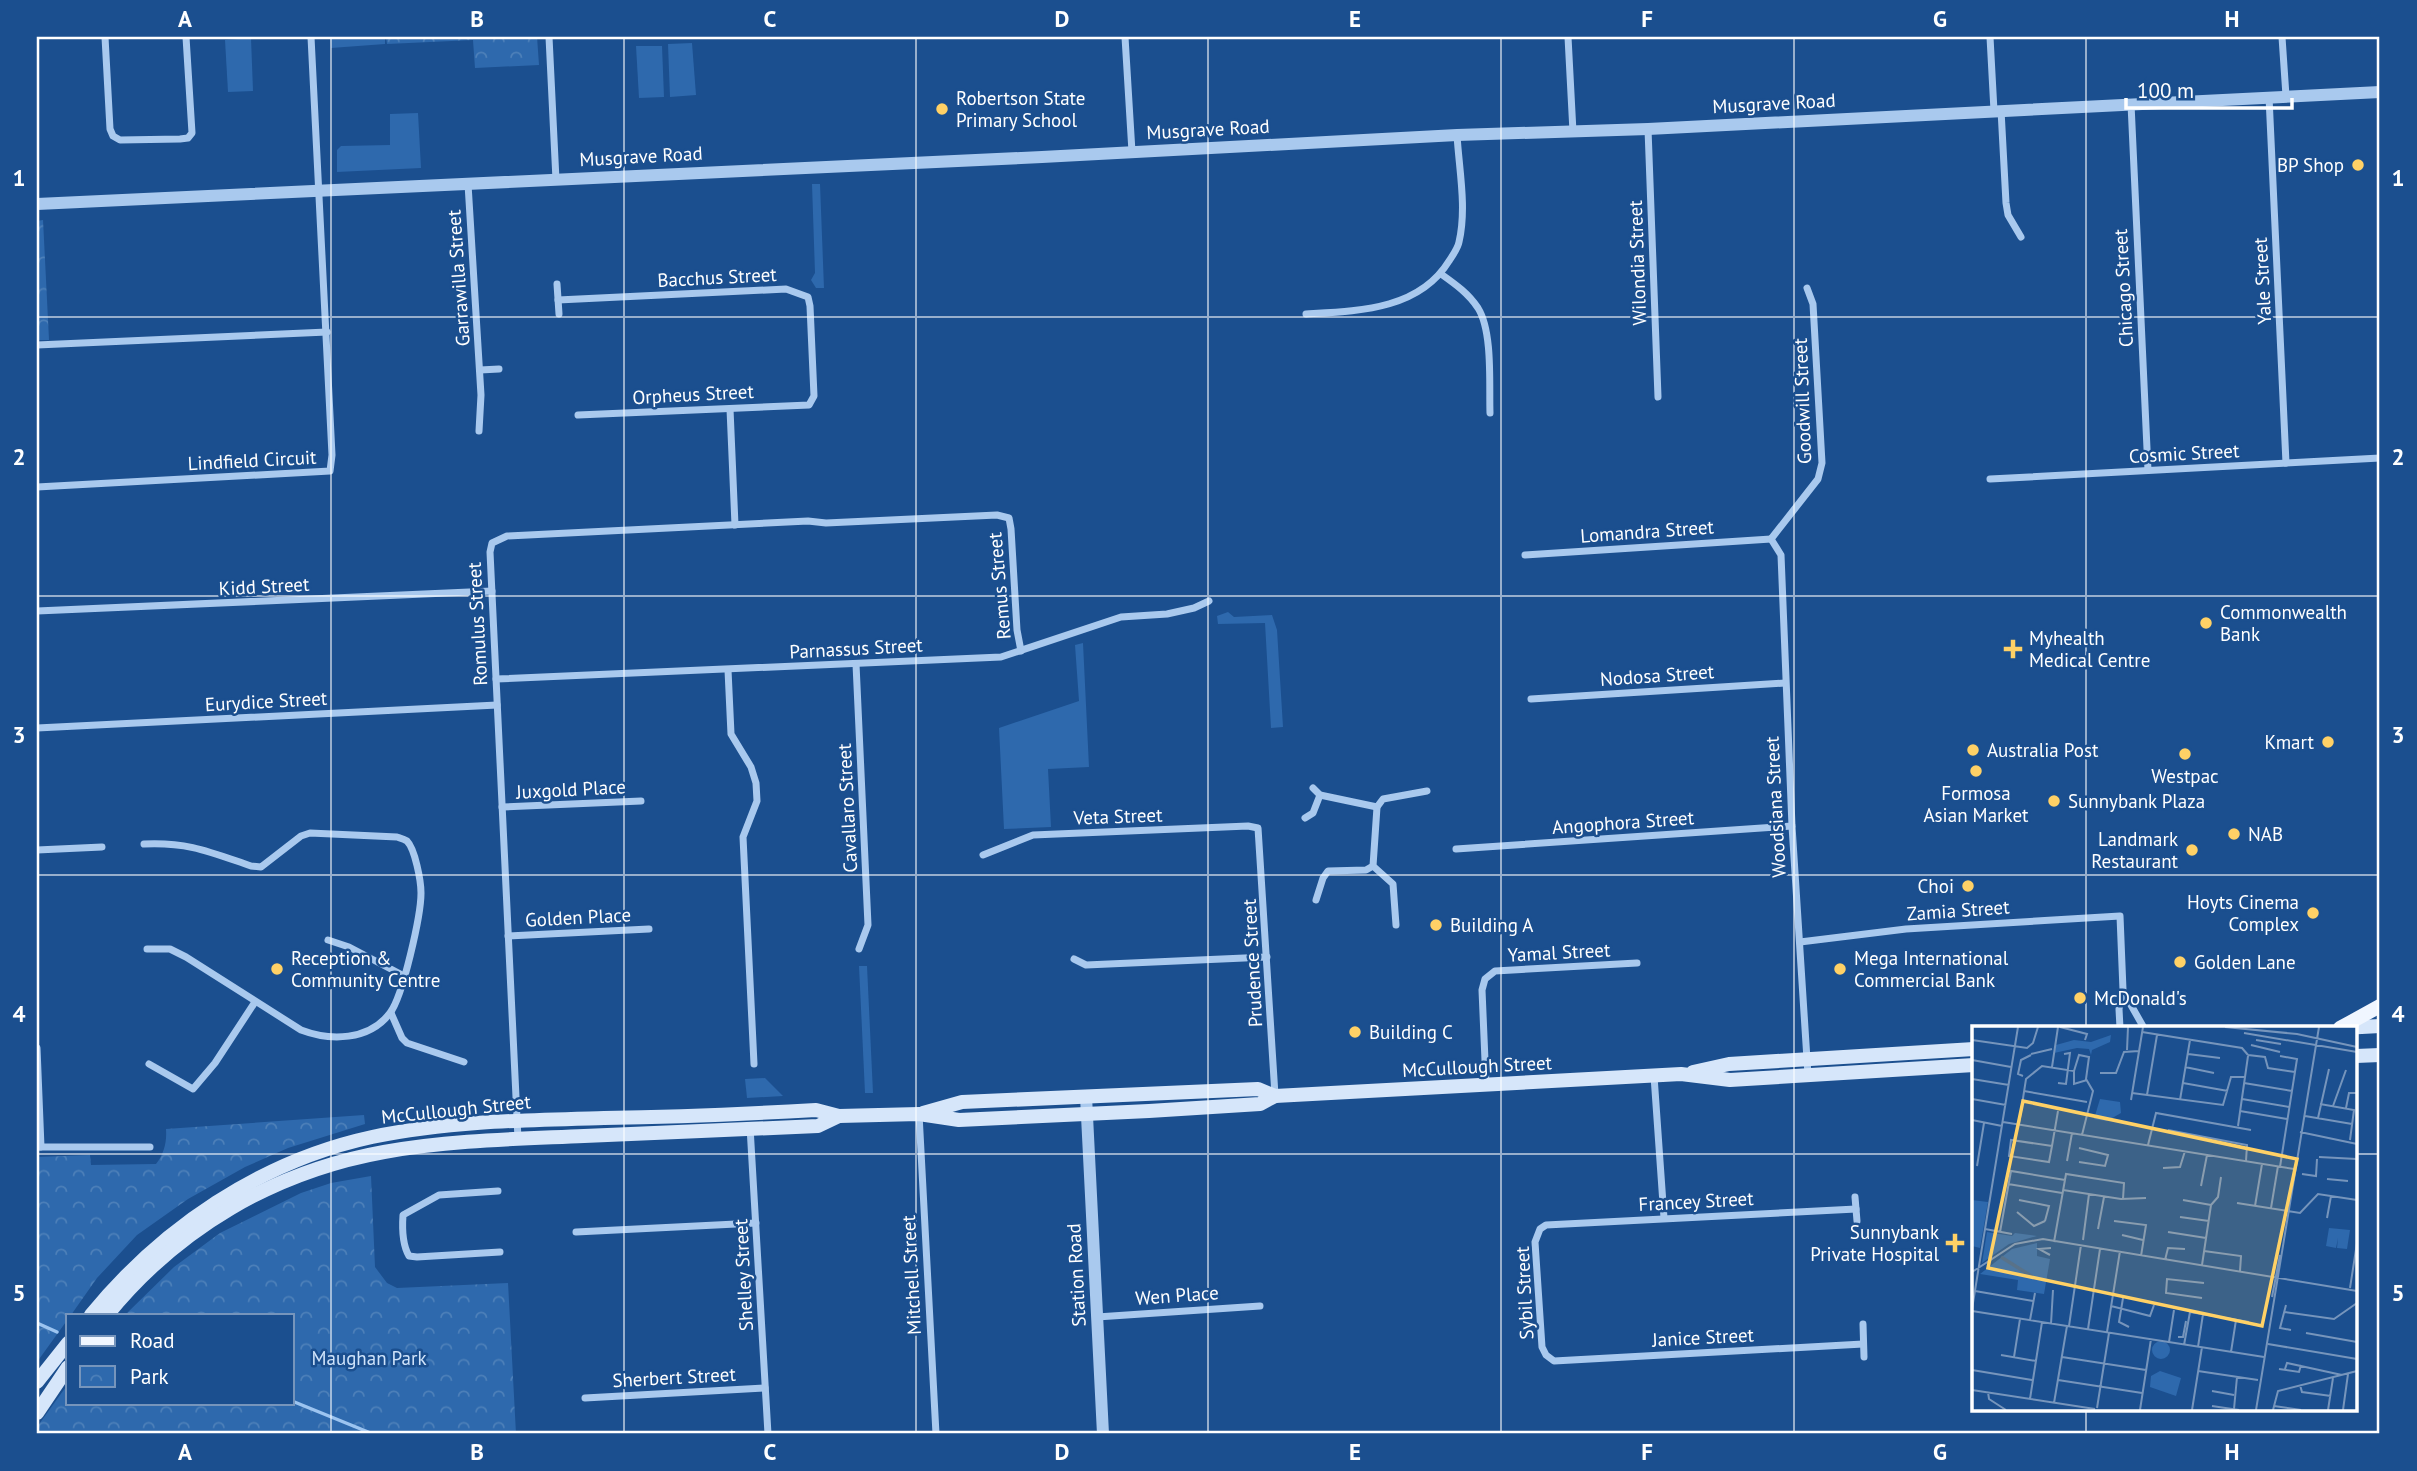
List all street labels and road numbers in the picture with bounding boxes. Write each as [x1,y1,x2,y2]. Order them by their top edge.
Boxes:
street label: Musgrave Road [1712,88,1836,118]
street label: Musgrave Road [1146,114,1270,144]
street label: Musgrave Road [579,141,703,171]
street label: Wilondia Street [1623,199,1651,326]
street label: Garrawilla Street [441,208,475,347]
street label: Chicago Street [2108,228,2138,348]
street label: Yale Street [2248,236,2276,325]
street label: Bacchus Street [657,262,778,292]
street label: Goodwill Street [1788,337,1816,464]
street label: Orpheus Street [632,379,755,409]
street label: Cosmic Street [2128,438,2240,468]
street label: Lindfield Circuit [187,445,318,475]
street label: Lomandra Street [1579,514,1715,548]
street label: Remus Street [982,531,1016,640]
street label: Romulus Street [462,561,492,686]
street label: Kidd Street [218,572,310,600]
street label: Parnassus Street [789,632,924,663]
street label: Nodosa Street [1599,659,1715,691]
street label: Eurydice Street [204,686,328,716]
street label: Woodsiana Street [1759,735,1791,878]
street label: Cavallaro Street [832,742,862,873]
street label: Juxgold Place [515,774,626,804]
street label: Veta Street [1072,802,1163,830]
street label: Angophora Street [1551,805,1695,839]
street label: Zamia Street [1906,894,2011,926]
street label: Prudence Street [1237,898,1267,1028]
street label: Golden Place [524,902,632,932]
street label: Yamal Street [1507,937,1611,967]
street label: McCullough Street [1401,1050,1553,1082]
street label: McCullough Street [380,1089,532,1129]
street label: Francey Street [1638,1186,1755,1216]
street label: Mitchell Street [896,1214,926,1335]
street label: Shelley Street [728,1218,758,1332]
street label: Station Road [1061,1223,1091,1327]
street label: Sybil Street [1510,1245,1538,1340]
street label: Wen Place [1135,1280,1219,1310]
street label: Janice Street [1651,1322,1755,1352]
street label: Sherbert Street [612,1362,737,1392]

